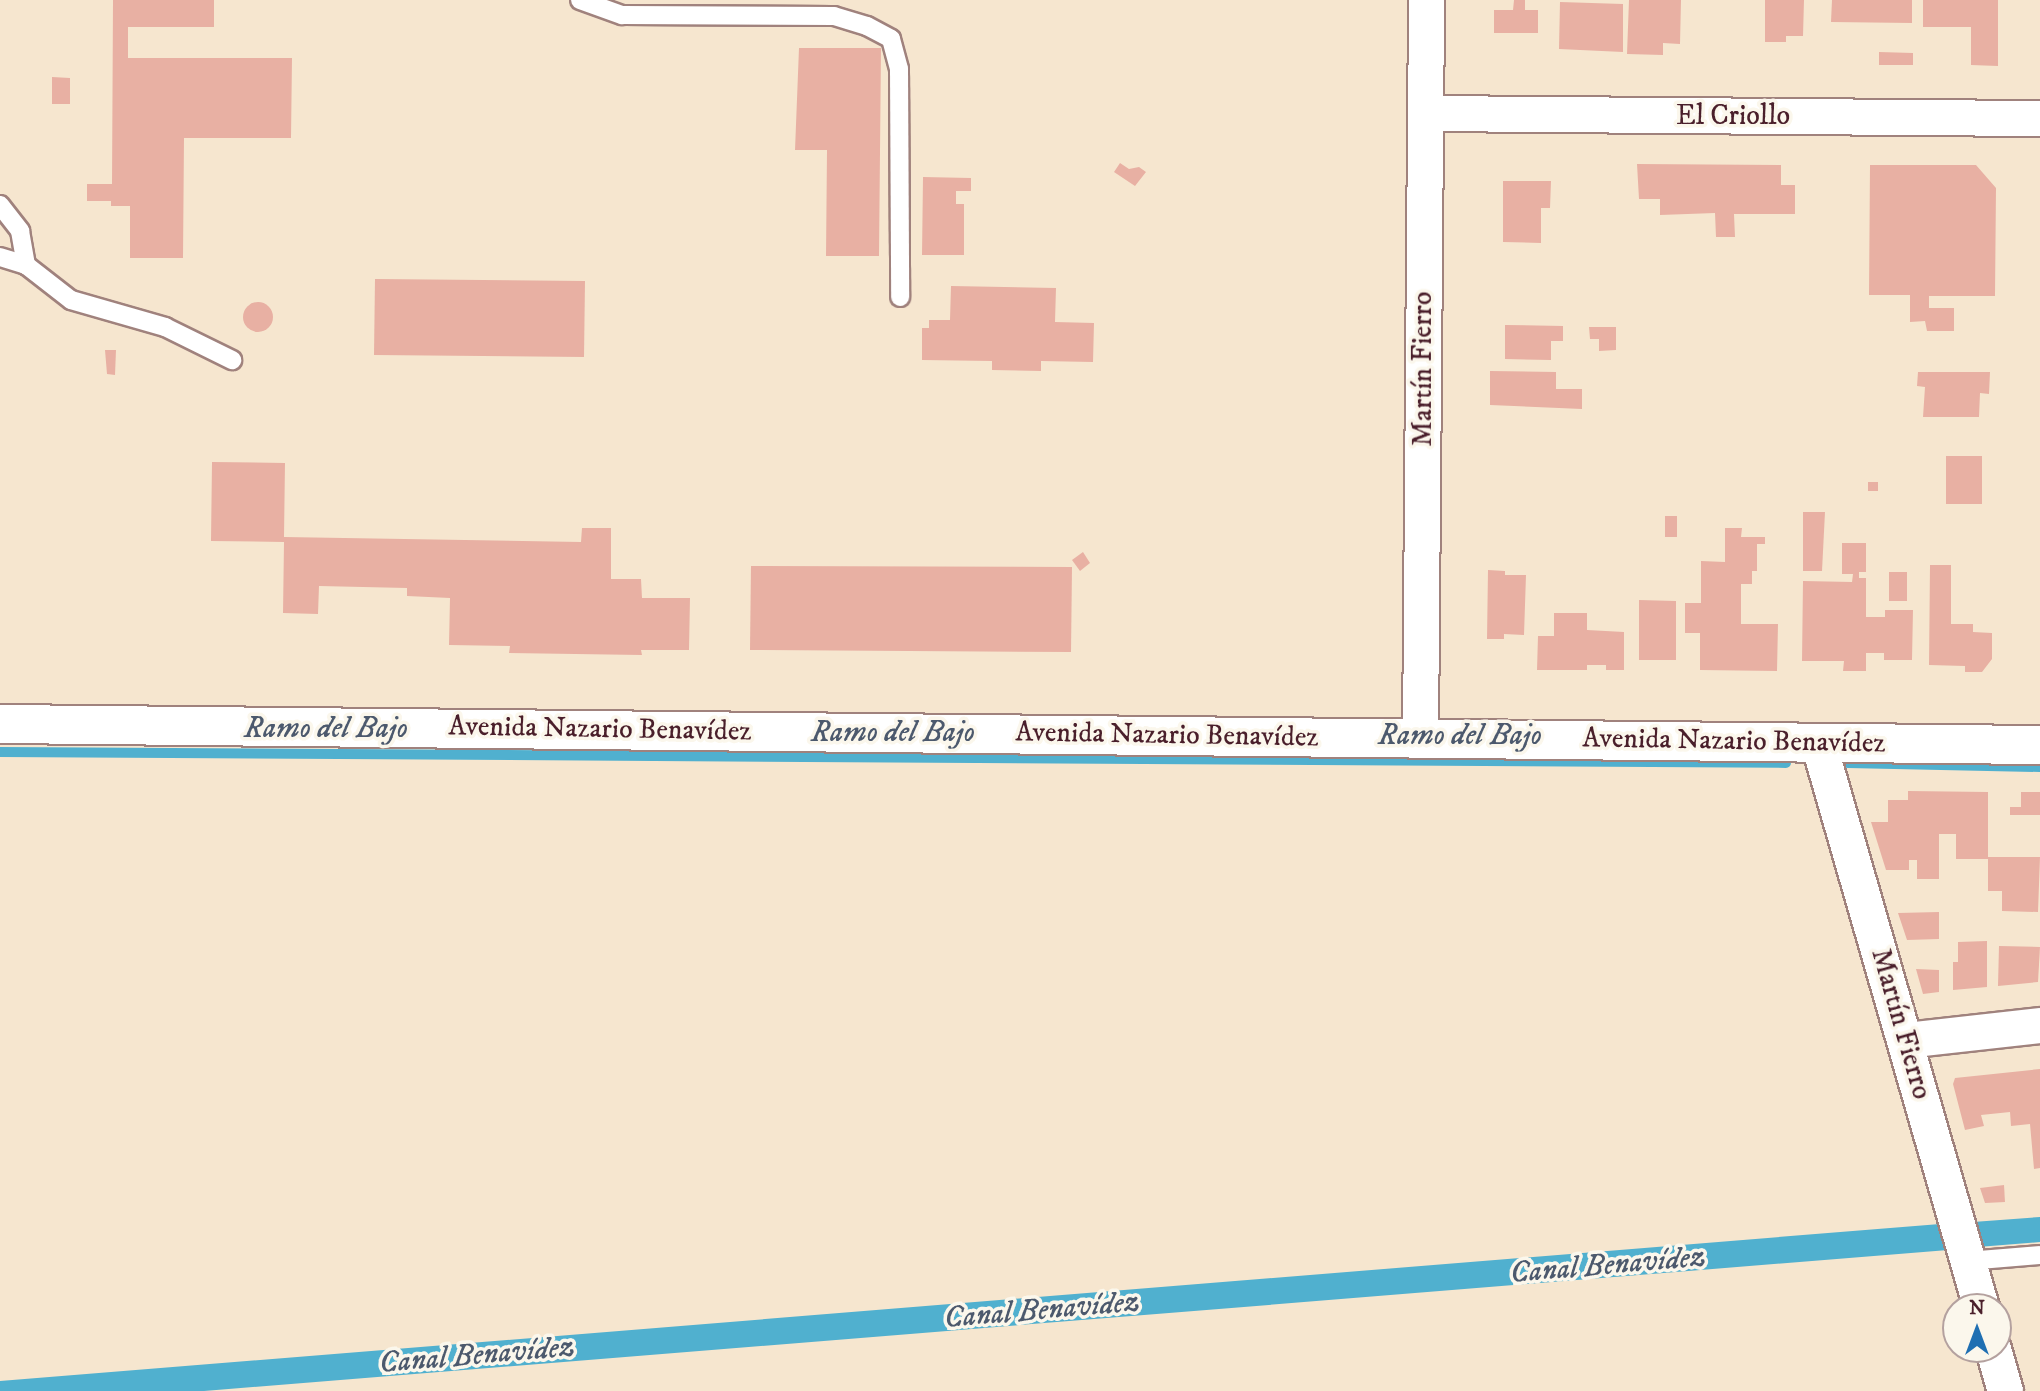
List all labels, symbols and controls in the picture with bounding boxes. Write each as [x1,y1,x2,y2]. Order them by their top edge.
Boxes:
street label: El Criollo [1676,99,1790,133]
street label: Martín Fierro [1406,291,1440,447]
street label: Avenida Nazario Benavídez [448,710,752,748]
water label: Ramo del Bajo [244,711,408,747]
water label: Ramo del Bajo [811,715,975,751]
street label: Avenida Nazario Benavídez [1015,716,1319,754]
water label: Ramo del Bajo [1378,718,1542,754]
street label: Avenida Nazario Benavídez [1582,722,1886,760]
street label: Martín Fierro [1863,945,1939,1103]
water label: Canal Benavídez [1509,1240,1707,1292]
water label: Canal Benavídez [943,1285,1141,1337]
north arrow [1942,1293,2012,1363]
text: N [1969,1297,1985,1320]
water label: Canal Benavídez [378,1330,576,1382]

